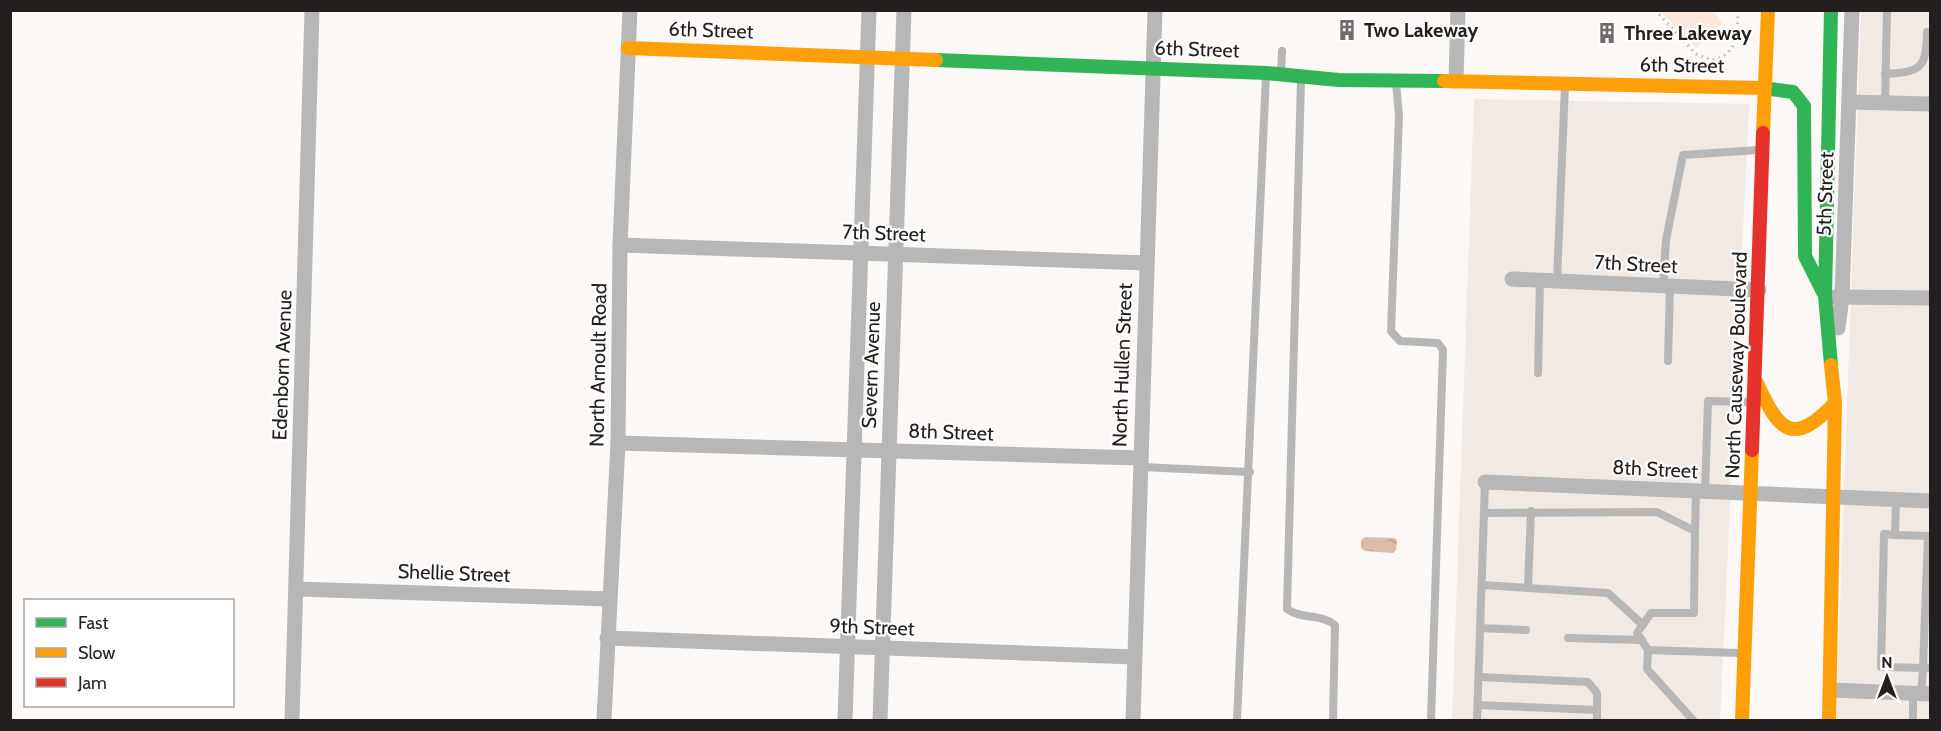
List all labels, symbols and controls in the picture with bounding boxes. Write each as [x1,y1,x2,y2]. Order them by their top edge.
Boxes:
street label: 6th Street [668,17,754,43]
building icon: Two Lakeway [1335,18,1359,42]
place label: Two Lakeway [1364,18,1478,42]
building icon: Three Lakeway [1595,21,1619,45]
place label: Three Lakeway [1624,21,1752,45]
street label: 6th Street [1154,36,1240,62]
street label: 6th Street [1639,52,1725,78]
street label: 5th Street [1812,151,1838,237]
street label: 7th Street [842,220,926,246]
street label: 7th Street [1594,250,1679,278]
street label: North Causeway Boulevard [1720,251,1752,479]
street label: North Hullen Street [1107,282,1137,447]
street label: North Arnoult Road [585,283,611,447]
street label: Edenborn Avenue [267,289,297,441]
street label: Severn Avenue [857,301,885,429]
street label: 8th Street [908,419,994,445]
street label: 8th Street [1612,455,1699,483]
street label: Shellie Street [397,559,511,587]
legend [24,599,234,707]
text: Fast [78,612,109,634]
street label: 9th Street [829,614,915,640]
text: Slow [78,642,115,664]
north arrow [1857,647,1917,707]
text: N [1881,653,1893,672]
text: Jam [77,672,107,694]

